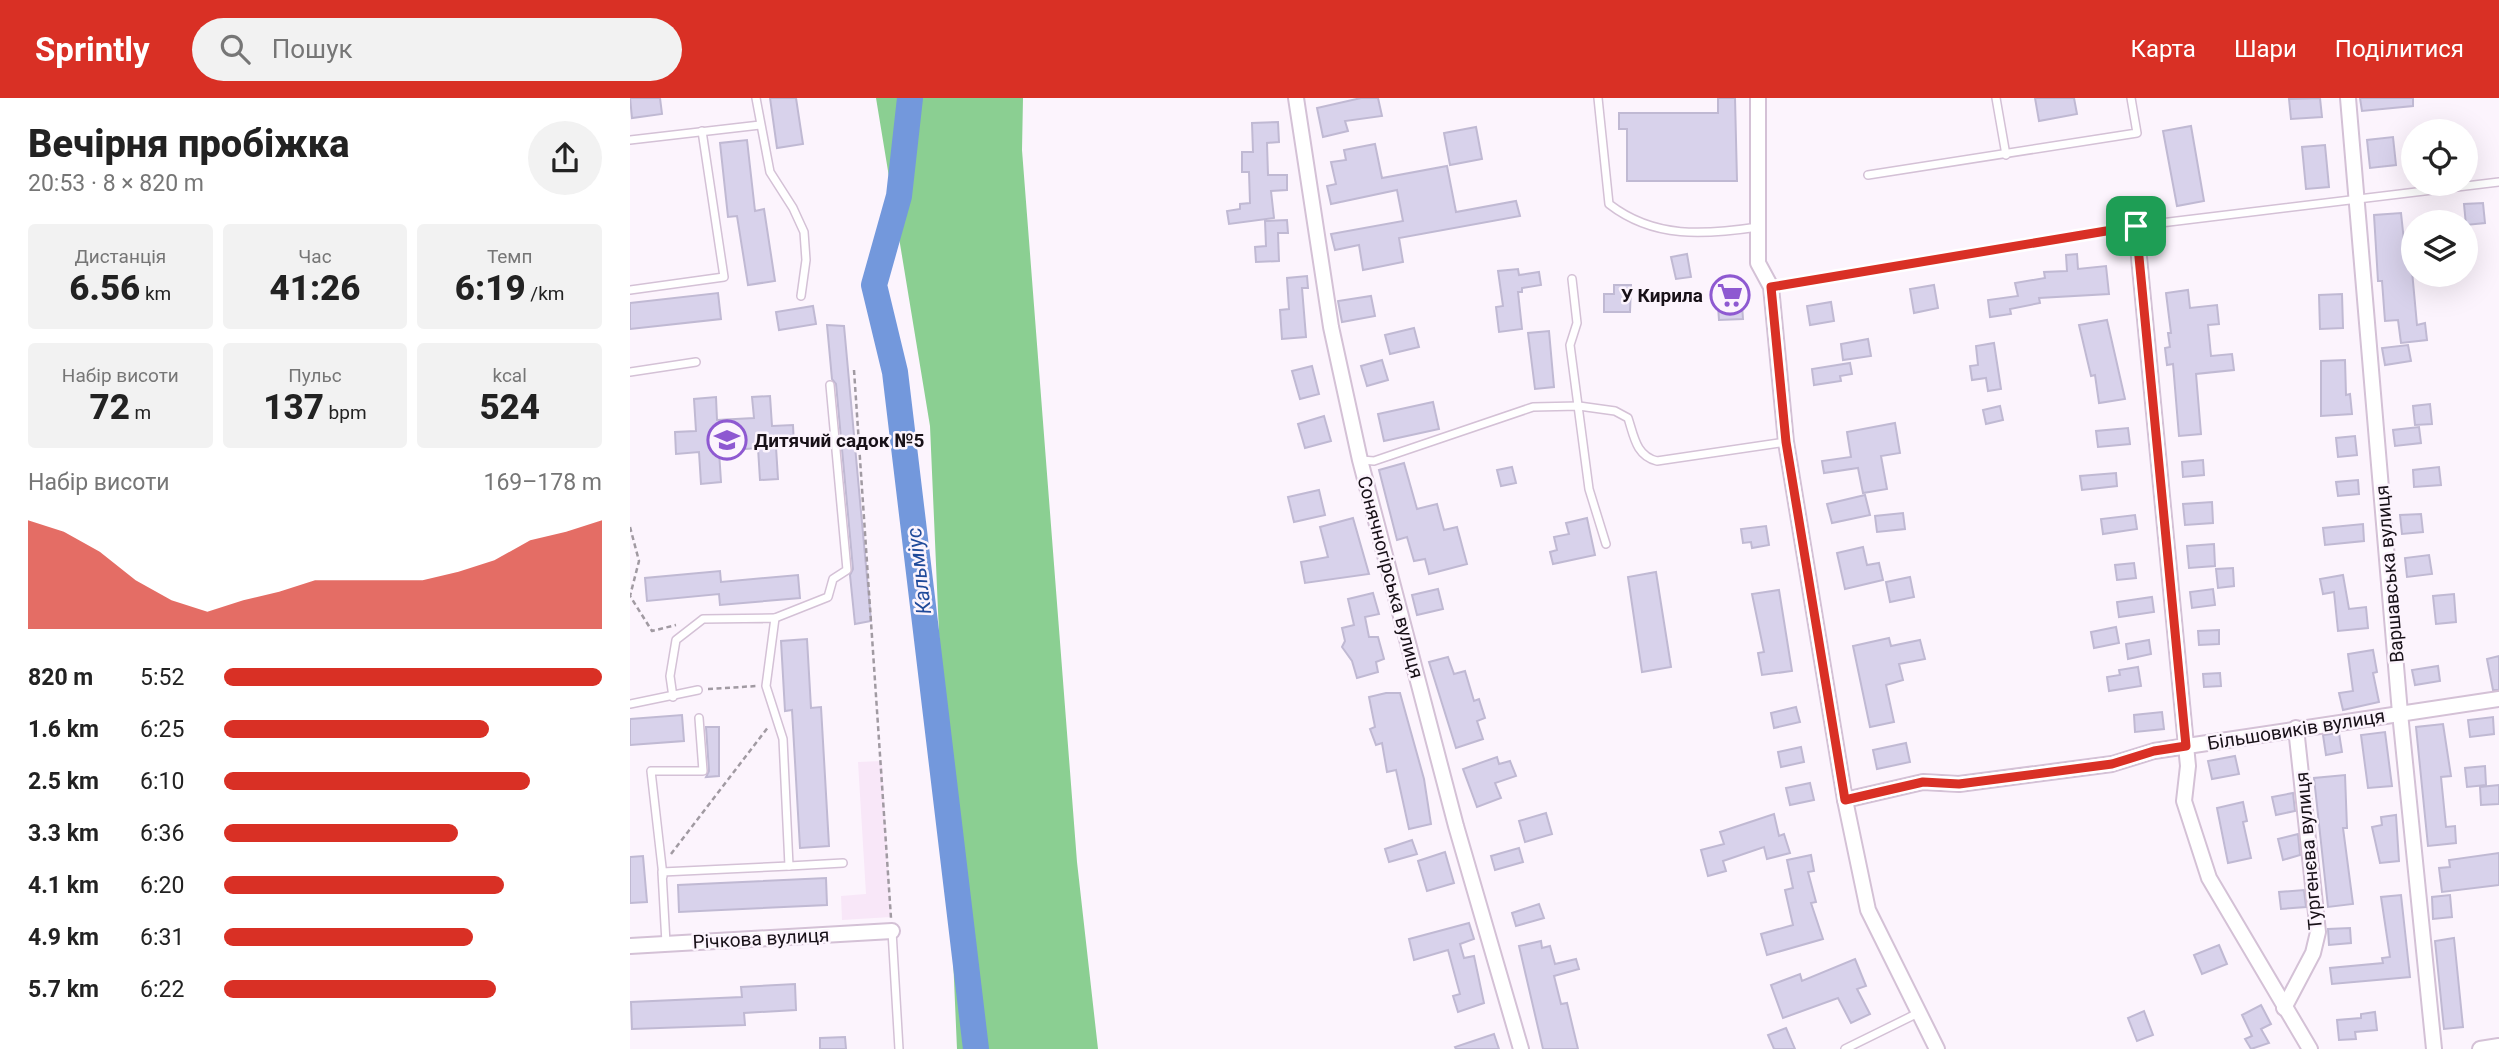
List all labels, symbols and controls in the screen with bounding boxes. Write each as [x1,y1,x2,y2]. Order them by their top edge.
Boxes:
search box [192,18,682,81]
text: Sprintly [35,30,150,69]
icon: search [216,30,254,68]
text: Пошук [272,34,353,64]
text: Карта [2130,35,2196,63]
text: Шари [2234,35,2297,63]
text: Поділитися [2335,35,2464,63]
map controls [2401,119,2478,287]
button: locate [2401,119,2478,196]
button: share [528,121,602,195]
text: Вечірня пробіжка [28,122,350,166]
text: 20:53 · 8 × 820 m [28,170,204,197]
pin [2106,196,2166,256]
icon: arrive [2117,207,2155,245]
button: layers [2401,210,2478,287]
text: Дистанція [74,245,166,268]
text: Час [298,245,332,268]
text: Темп [487,245,532,268]
text: 6.56 [69,268,140,309]
text: 41:26 [270,268,360,309]
text: 6:19 [455,268,526,309]
supermarket icon: У Кирила [1709,274,1751,316]
text: km [140,282,171,305]
text: /km [526,282,564,305]
place label: У Кирила [1621,284,1703,307]
text: Набір висоти [62,364,179,387]
text: Пульс [288,364,342,387]
text: kcal [492,364,527,387]
text: 72 [89,387,130,428]
text: 137 [263,387,324,428]
text: 524 [479,387,540,428]
text: m [130,401,151,424]
text: bpm [324,401,367,424]
school or university icon: Дитячий садок №5 [706,419,748,461]
place label: Дитячий садок №5 [754,429,924,452]
text: Набір висоти [28,469,170,496]
text: 169–178 m [483,469,602,496]
street label: Сонячногірська вулиця [1352,473,1429,681]
street label: Варшавська вулиця [2370,484,2409,664]
water label: Кальміус [902,526,936,616]
text: 820 m [28,664,93,691]
text: 5:52 [140,664,184,691]
street label: Більшовиків вулиця [2206,704,2387,755]
text: 1.6 km [28,716,99,743]
text: 6:25 [140,716,184,743]
text: 2.5 km [28,768,99,795]
text: 6:10 [140,768,184,795]
street label: Тургенєва вулиця [2290,771,2327,931]
text: 3.3 km [28,820,99,847]
text: 6:36 [140,820,184,847]
text: 4.1 km [28,872,99,899]
text: 6:20 [140,872,184,899]
street label: Річкова вулиця [692,923,830,954]
text: 4.9 km [28,924,99,951]
text: 6:31 [140,924,184,951]
text: 5.7 km [28,976,99,1003]
text: 6:22 [140,976,184,1003]

